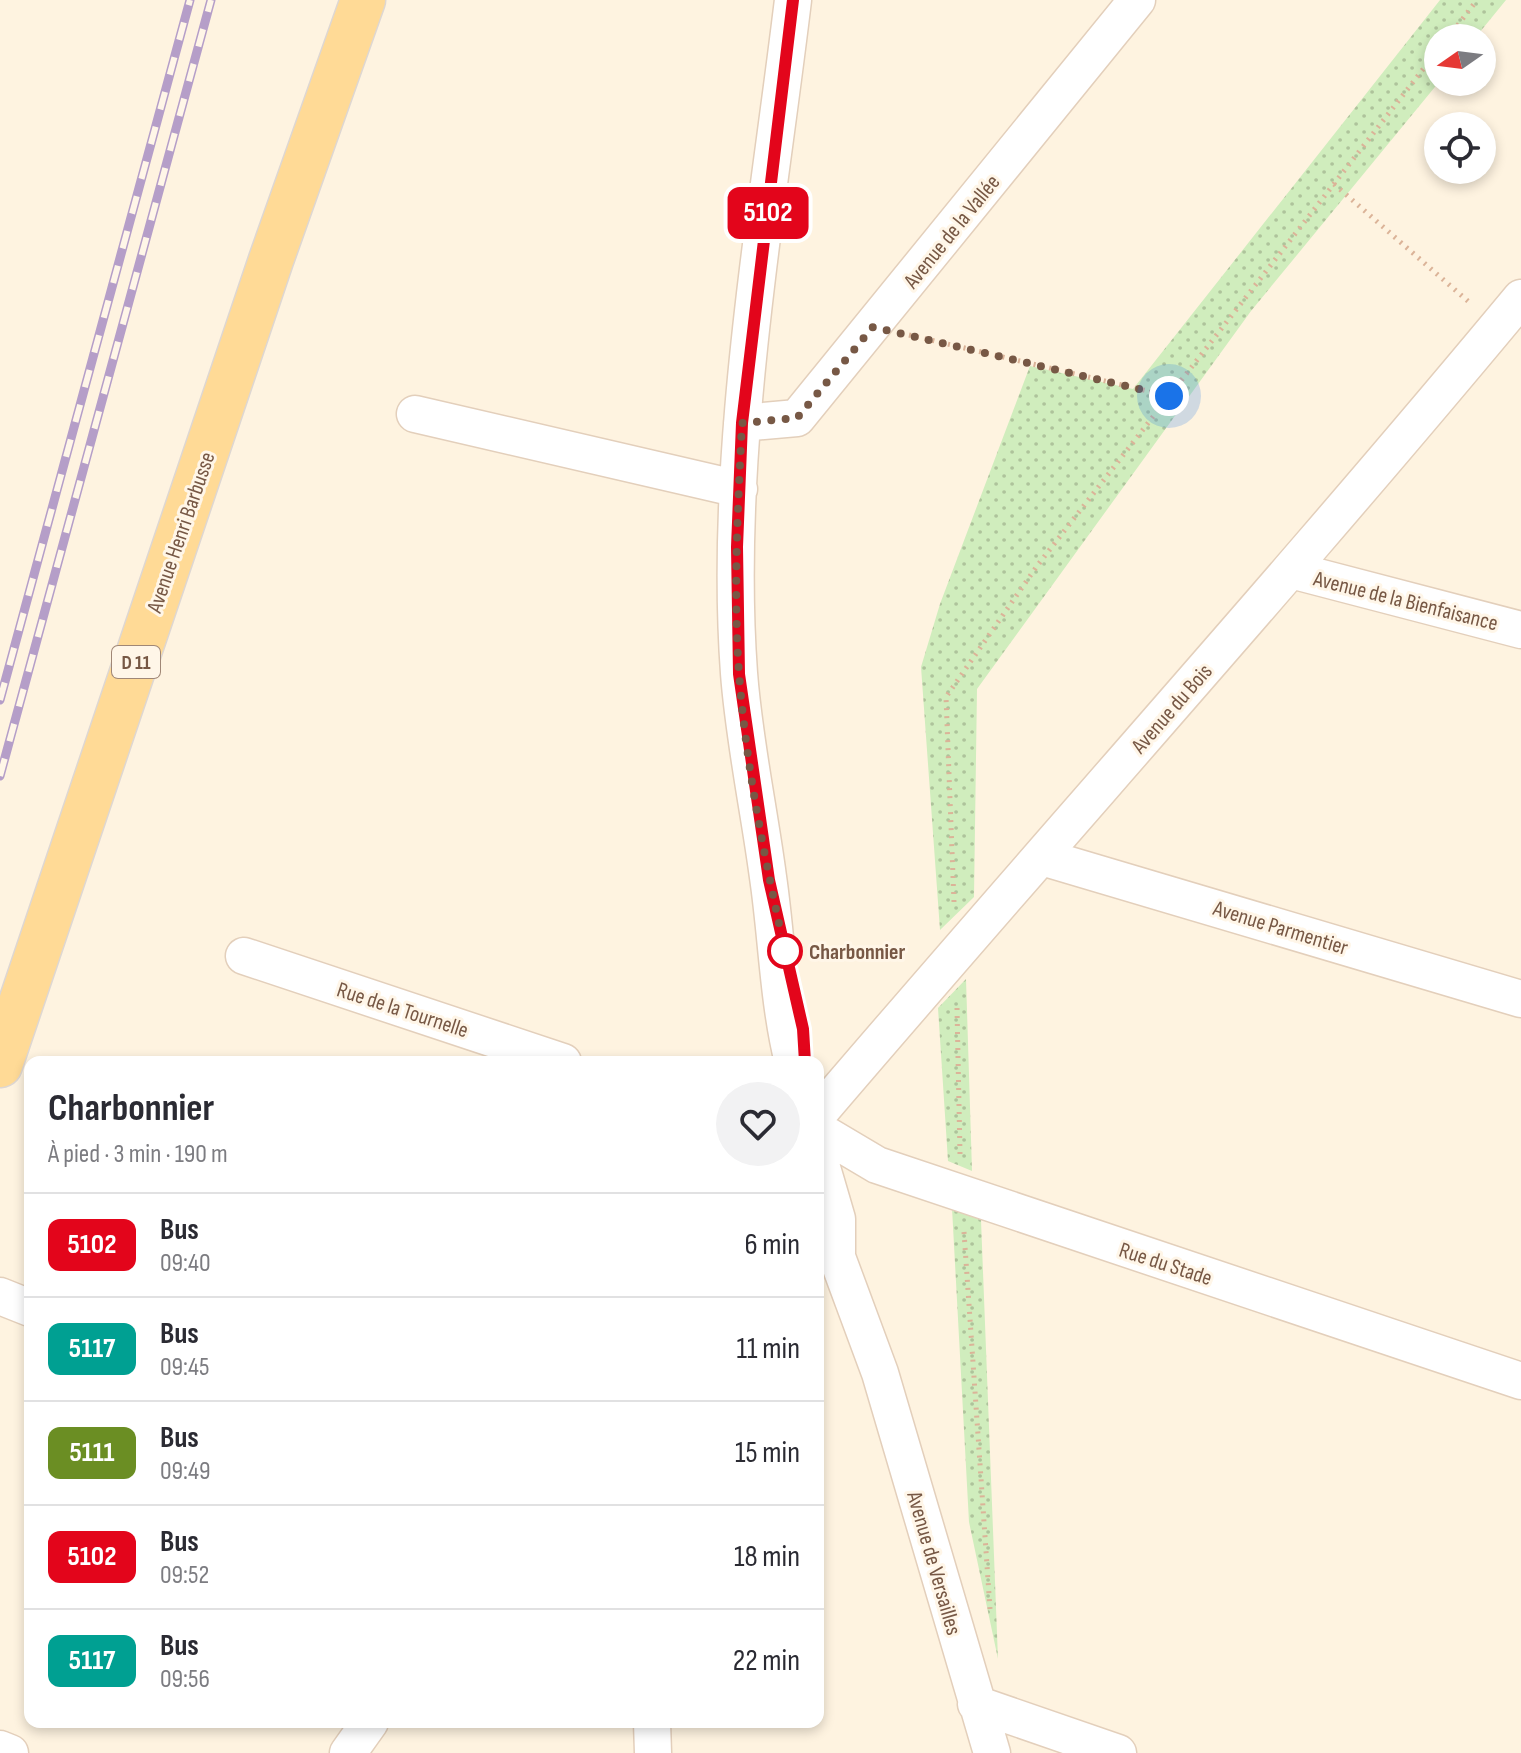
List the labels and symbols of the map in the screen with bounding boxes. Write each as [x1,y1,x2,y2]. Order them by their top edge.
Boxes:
north arrow [1424,24,1496,96]
street label: Avenue de la Vallée [897,170,1006,295]
line badge: 5102 [712,187,824,239]
your location [1149,376,1189,416]
street label: Avenue Henri Barbusse [141,449,222,617]
street label: Avenue de la Bienfaisance [1310,565,1501,637]
road number: D 11 [112,646,160,678]
street label: Avenue du Bois [1125,659,1218,760]
street label: Avenue Parmentier [1209,895,1351,962]
marker: Charbonnier [768,934,802,968]
place label: Charbonnier [809,939,905,966]
street label: Rue de la Tournelle [333,976,472,1044]
street label: Rue du Stade [1116,1237,1215,1292]
street label: Avenue de Versailles [900,1488,967,1638]

